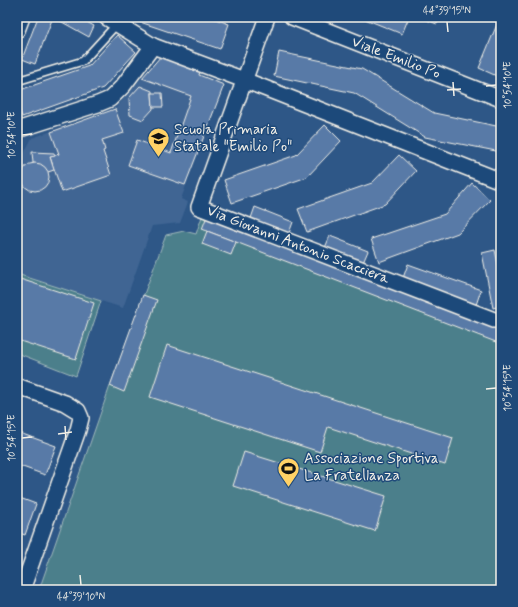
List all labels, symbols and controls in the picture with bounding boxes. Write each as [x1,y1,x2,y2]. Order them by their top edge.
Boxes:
text: 44°39'15"N [423,4,471,18]
street label: Viale Emilio Po [349,32,443,84]
text: 10°54'10"E [501,61,515,109]
text: 10°54'10"E [5,111,19,159]
place label: Scuola Primaria Statale "Emilio Po" [174,120,292,157]
school or university icon: Scuola Primaria Statale "Emilio Po" [145,126,171,159]
street label: Via Giovanni Antonio Scacciera [204,201,393,289]
text: 10°54'15"E [501,364,515,412]
text: 10°54'15"E [5,414,19,462]
place label: Associazione Sportiva La Fratellanza [304,449,439,486]
sports icon: Associazione Sportiva La Fratellanza [275,455,301,488]
text: 44°39'10"N [57,590,106,604]

